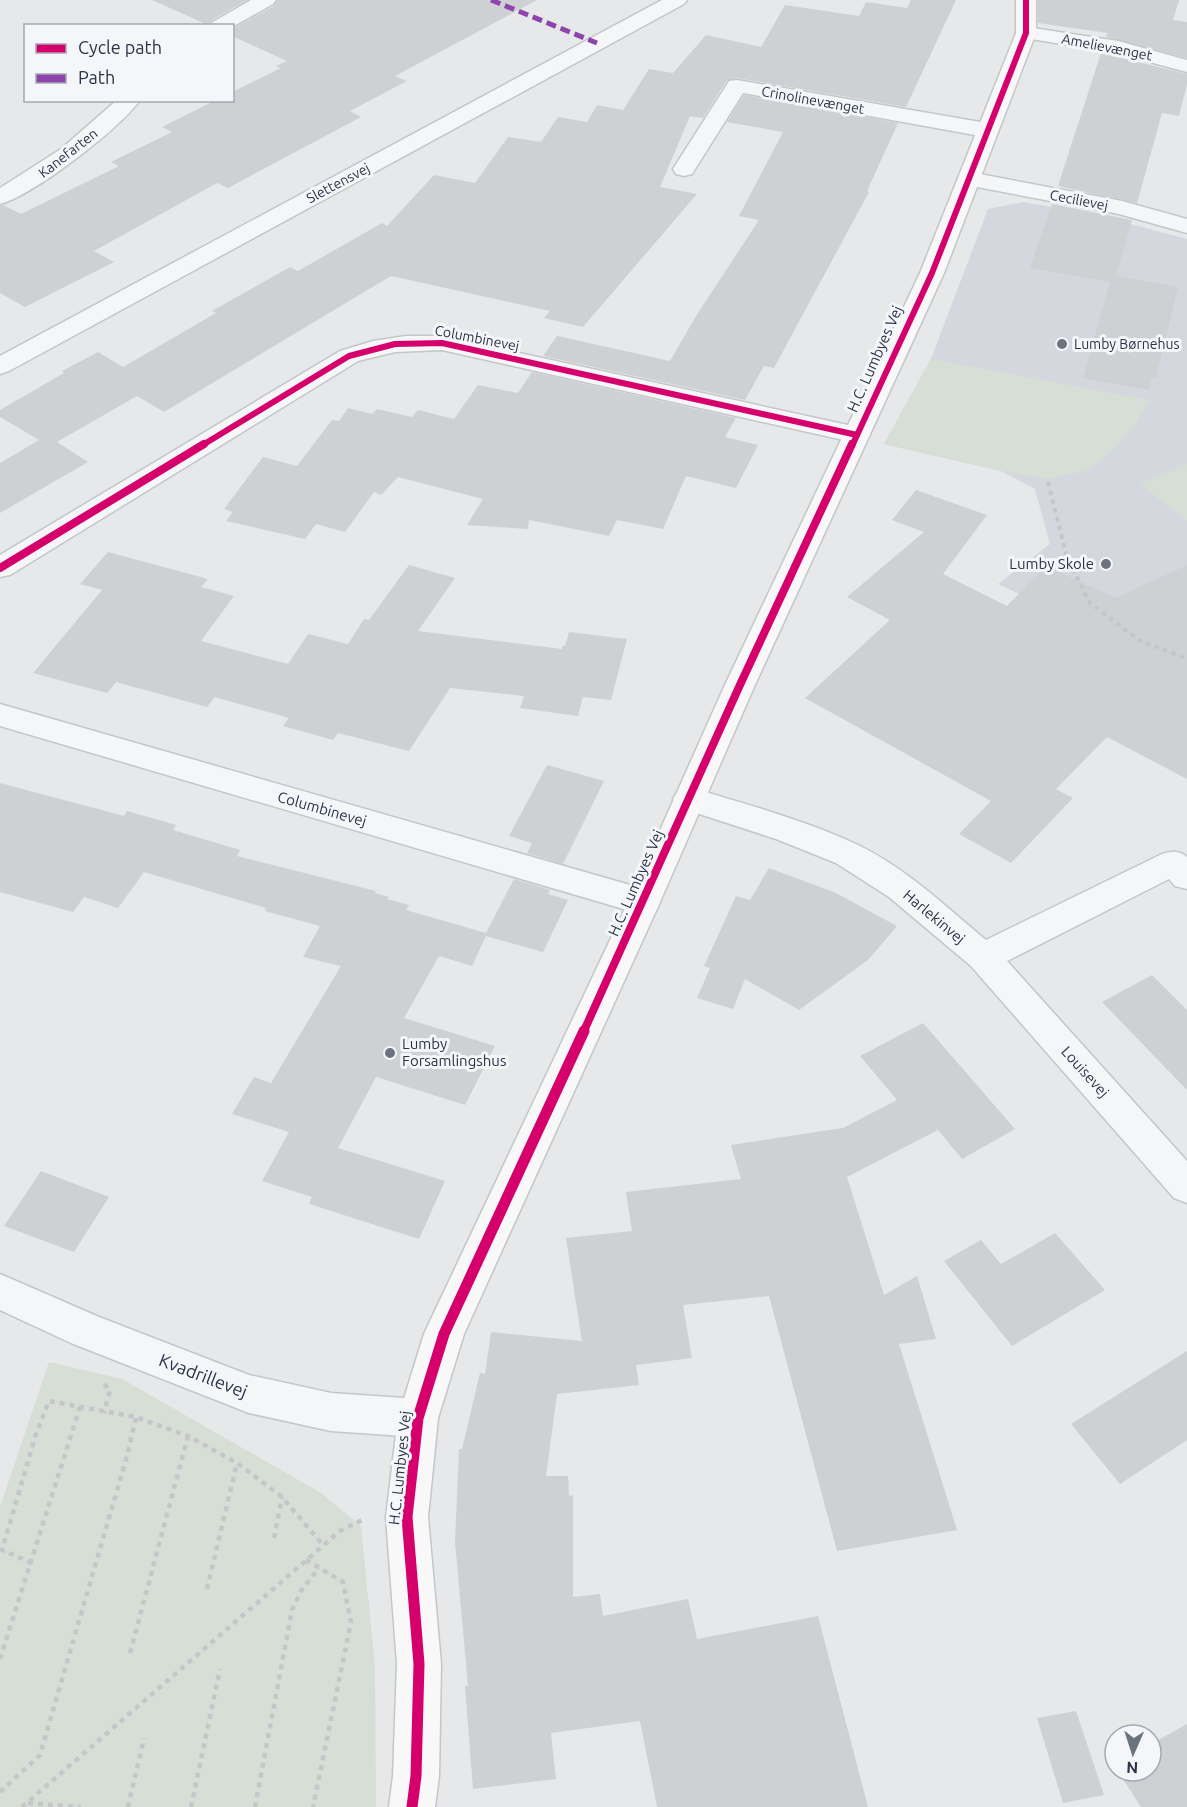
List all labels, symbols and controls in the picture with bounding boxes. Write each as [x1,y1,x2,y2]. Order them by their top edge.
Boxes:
legend [24,24,234,102]
street label: Amelievænget [1060,30,1154,64]
text: Cycle path [78,37,162,57]
text: Path [78,67,115,87]
street label: Crinolinevænget [760,83,866,117]
street label: Kanefarten [35,125,101,181]
street label: Slettensvej [304,160,372,206]
street label: Cecilievej [1049,187,1109,213]
street label: H.C. Lumbyes Vej [843,303,906,415]
street label: Columbinevej [433,322,521,354]
place label: Lumby Børnehus [1074,336,1180,352]
marker: Lumby Børnehus [1055,337,1069,351]
place label: Lumby Skole [1009,555,1094,572]
marker: Lumby Skole [1099,557,1113,571]
street label: Columbinevej [276,788,369,829]
street label: H.C. Lumbyes Vej [604,827,667,939]
street label: Harlekinvej [900,886,969,947]
place label: Lumby Forsamlingshus [402,1035,506,1069]
street label: Louisevej [1058,1043,1113,1101]
marker: Lumby Forsamlingshus [383,1046,397,1060]
street label: Kvadrillevej [156,1349,250,1401]
street label: H.C. Lumbyes Vej [385,1410,414,1526]
north arrow [1103,1723,1163,1783]
text: N [1126,1759,1139,1777]

